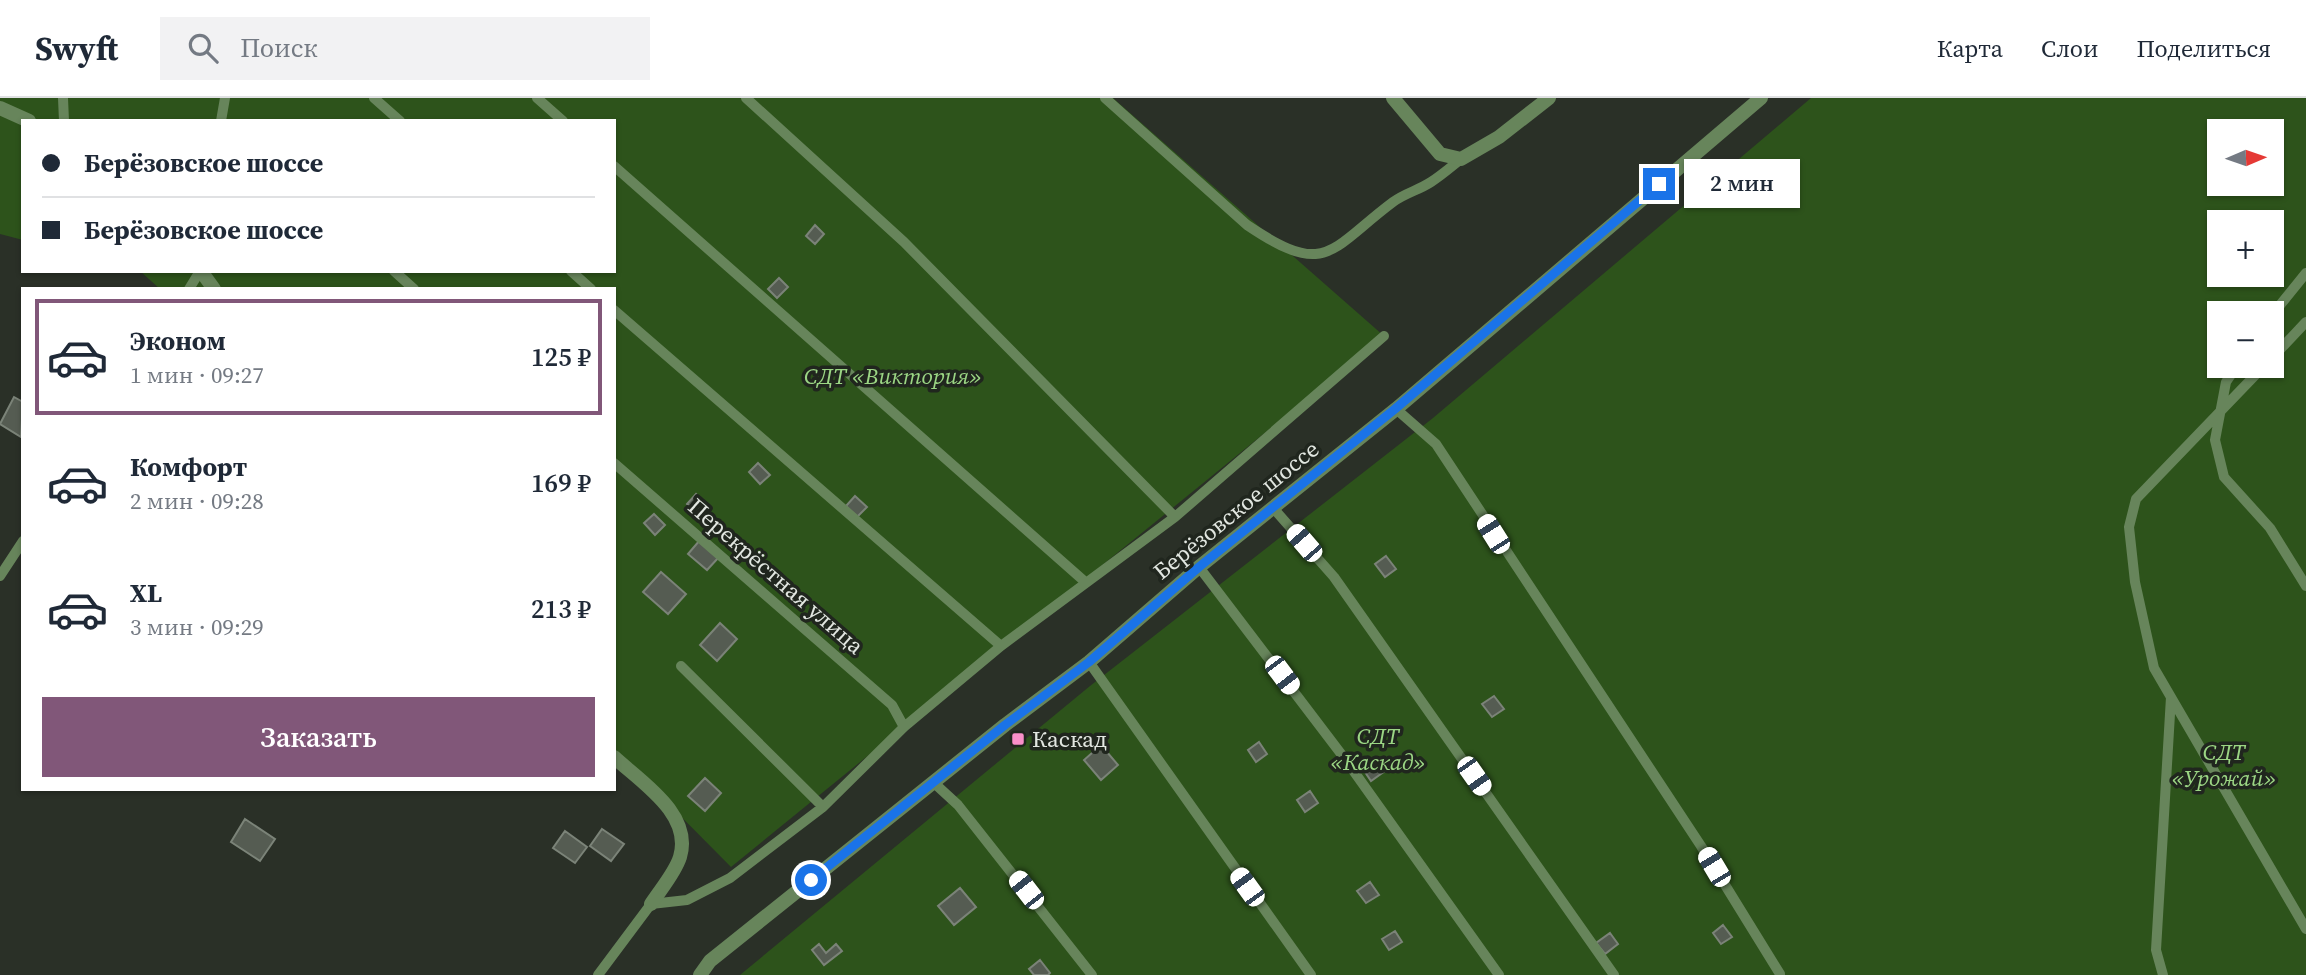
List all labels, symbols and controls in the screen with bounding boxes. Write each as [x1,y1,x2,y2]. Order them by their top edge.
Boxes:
search box [160,17,650,80]
text: Swyft [35,26,118,71]
icon: search [184,29,222,67]
text: Поиск [240,30,318,66]
text: Карта [1937,32,2003,65]
text: Слои [2041,32,2098,65]
text: Поделиться [2136,32,2271,65]
north arrow [2207,119,2284,196]
map controls [2207,119,2284,378]
text: Берёзовское шоссе [84,145,323,181]
callout: 2 мин [1684,160,1799,208]
text: 2 мин [1710,167,1774,199]
route end [1643,168,1675,200]
button: + [2207,210,2284,287]
text: Берёзовское шоссе [84,212,323,248]
button: − [2207,301,2284,378]
text: Эконом [130,323,226,359]
icon: car [46,326,109,389]
text: 125 ₽ [531,339,591,375]
text: 1 мин · 09:27 [130,359,264,391]
park label: СДТ «Виктория» [804,360,982,392]
street label: Берёзовское шоссе [1146,433,1326,587]
text: Комфорт [130,449,247,485]
icon: car [46,452,109,515]
text: 169 ₽ [531,465,591,501]
text: 2 мин · 09:28 [130,485,264,517]
street label: Перекрёстная улица [681,491,871,662]
car [1473,511,1514,557]
car [1283,520,1326,566]
text: XL [130,575,162,611]
icon: car [46,578,109,641]
text: 213 ₽ [531,591,591,627]
text: 3 мин · 09:29 [130,611,264,643]
car [1261,652,1304,698]
button: Заказать [42,697,595,777]
park label: СДТ «Каскад» [1330,720,1426,778]
place label: Каскад [1032,723,1107,755]
marker: Каскад [1010,731,1026,747]
park label: СДТ «Урожай» [2172,736,2276,794]
car [1454,753,1495,799]
car [1695,844,1734,890]
route start [795,864,827,896]
car [1227,864,1268,910]
car [1005,867,1048,913]

